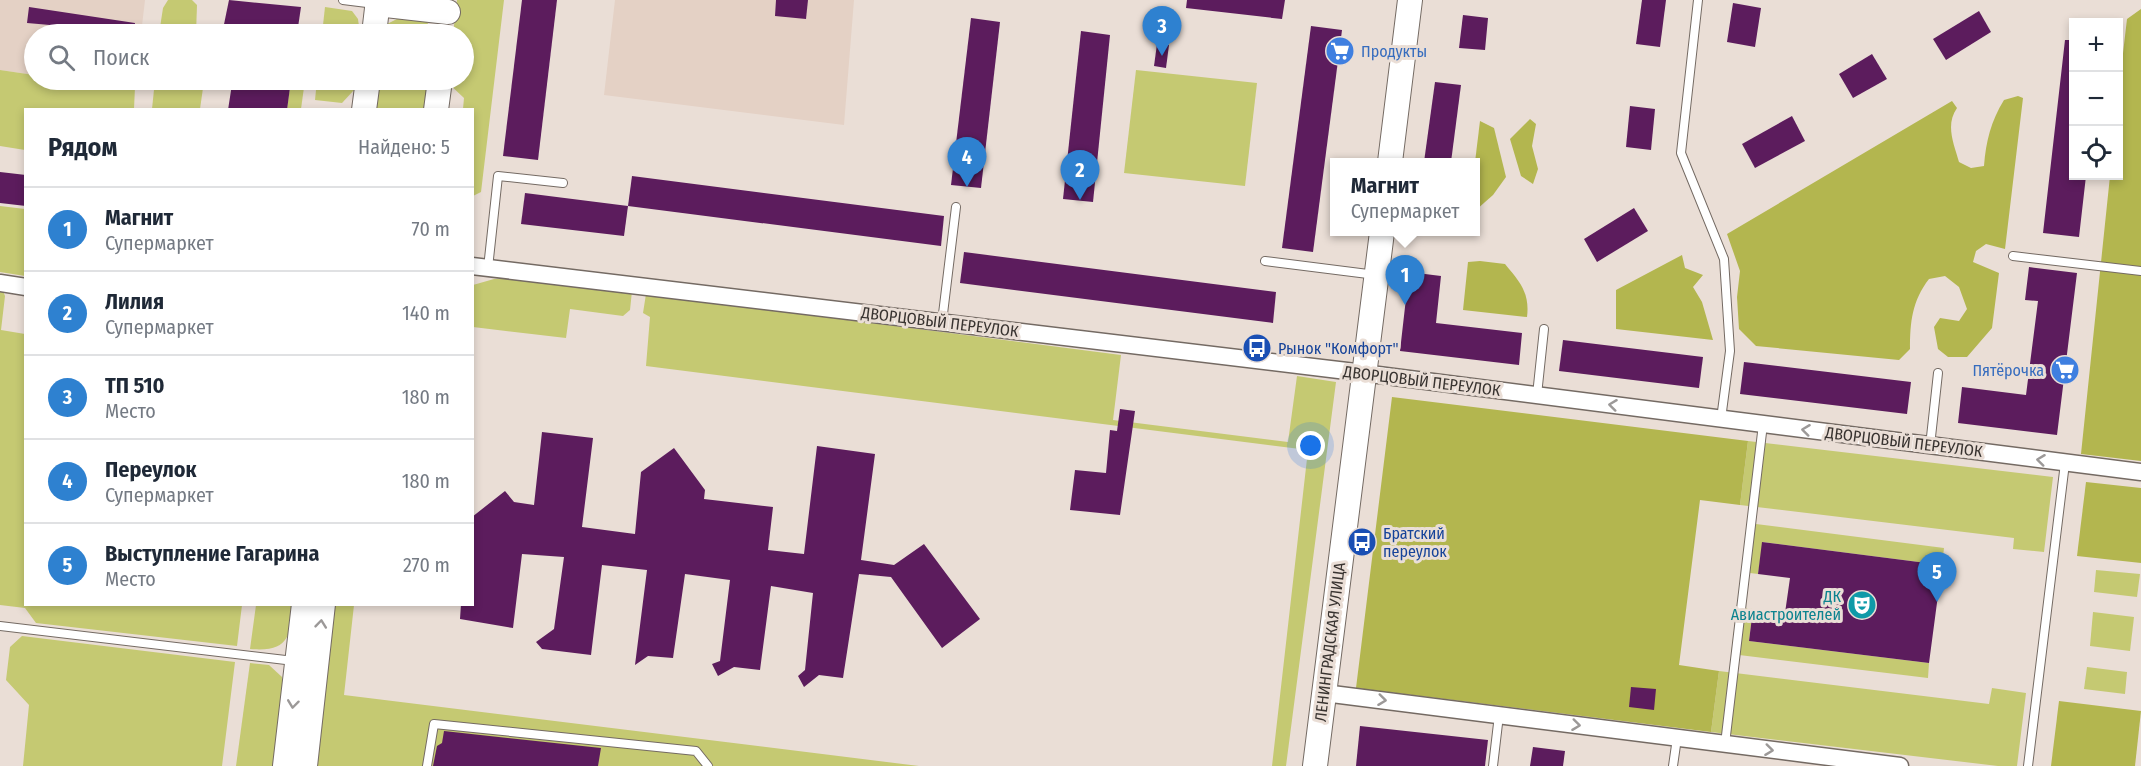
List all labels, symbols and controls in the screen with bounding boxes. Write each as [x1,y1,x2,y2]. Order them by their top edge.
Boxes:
pin: 3 [1142,7,1182,56]
map controls [2069,18,2123,180]
button: + [2069,18,2123,72]
search box [24,24,474,90]
supermarket icon: Продукты [1324,35,1356,67]
icon: search [45,41,78,74]
place label: Продукты [1361,42,1427,61]
text: Поиск [93,44,149,71]
button: − [2069,72,2123,126]
button: locate [2069,126,2123,180]
text: Рядом [48,132,117,163]
text: Найдено: 5 [358,135,450,159]
pin: 4 [948,138,986,187]
pin: 2 [1060,150,1100,200]
popup [1330,158,1480,236]
text: Магнит [1351,172,1419,199]
text: Супермаркет [1351,199,1459,223]
text: Магнит [105,204,173,231]
text: 1 [63,217,72,241]
text: 70 m [412,217,450,241]
text: Супермаркет [105,231,214,255]
pin: 1 [1386,256,1424,305]
text: Лилия [105,288,164,315]
text: 2 [63,301,72,325]
text: 140 m [402,301,450,325]
street label: ДВОРЦОВЫЙ ПЕРЕУЛОК [859,303,1020,341]
text: Супермаркет [105,315,214,339]
bus stop icon: Рынок "Комфорт" [1241,332,1273,364]
place label: Рынок "Комфорт" [1278,339,1398,358]
supermarket icon: Пятёрочка [2049,354,2081,386]
place label: Пятёрочка [1972,361,2044,380]
street label: ДВОРЦОВЫЙ ПЕРЕУЛОК [1341,362,1502,400]
text: ТП 510 [105,372,165,399]
text: 3 [63,385,72,409]
text: 180 m [402,385,450,409]
text: Место [105,399,156,423]
one-way arrow [1608,399,1617,412]
street label: ДВОРЦОВЫЙ ПЕРЕУЛОК [1823,423,1984,461]
one-way arrow [1802,424,1811,436]
your location [1296,431,1325,460]
one-way arrow [2037,454,2046,466]
text: Переулок [105,456,197,483]
text: 4 [62,469,73,493]
text: 180 m [402,469,450,493]
text: Супермаркет [105,483,214,507]
place label: Братский переулок [1383,524,1447,561]
bus stop icon: Братский переулок [1346,526,1378,558]
text: Выступление Гагарина [105,540,319,567]
pin: 5 [1918,552,1956,602]
text: 5 [63,553,72,577]
text: 270 m [403,553,450,577]
street label: ЛЕНИНГРАДСКАЯ УЛИЦА [1311,561,1349,723]
text: Место [105,567,156,591]
place label: ДК Авиастроителей [1731,587,1841,624]
theatre icon: ДК Авиастроителей [1846,589,1878,621]
one-way arrow [314,620,327,629]
one-way arrow [1378,694,1387,706]
one-way arrow [287,700,299,709]
one-way arrow [1571,718,1580,731]
one-way arrow [1764,743,1774,755]

